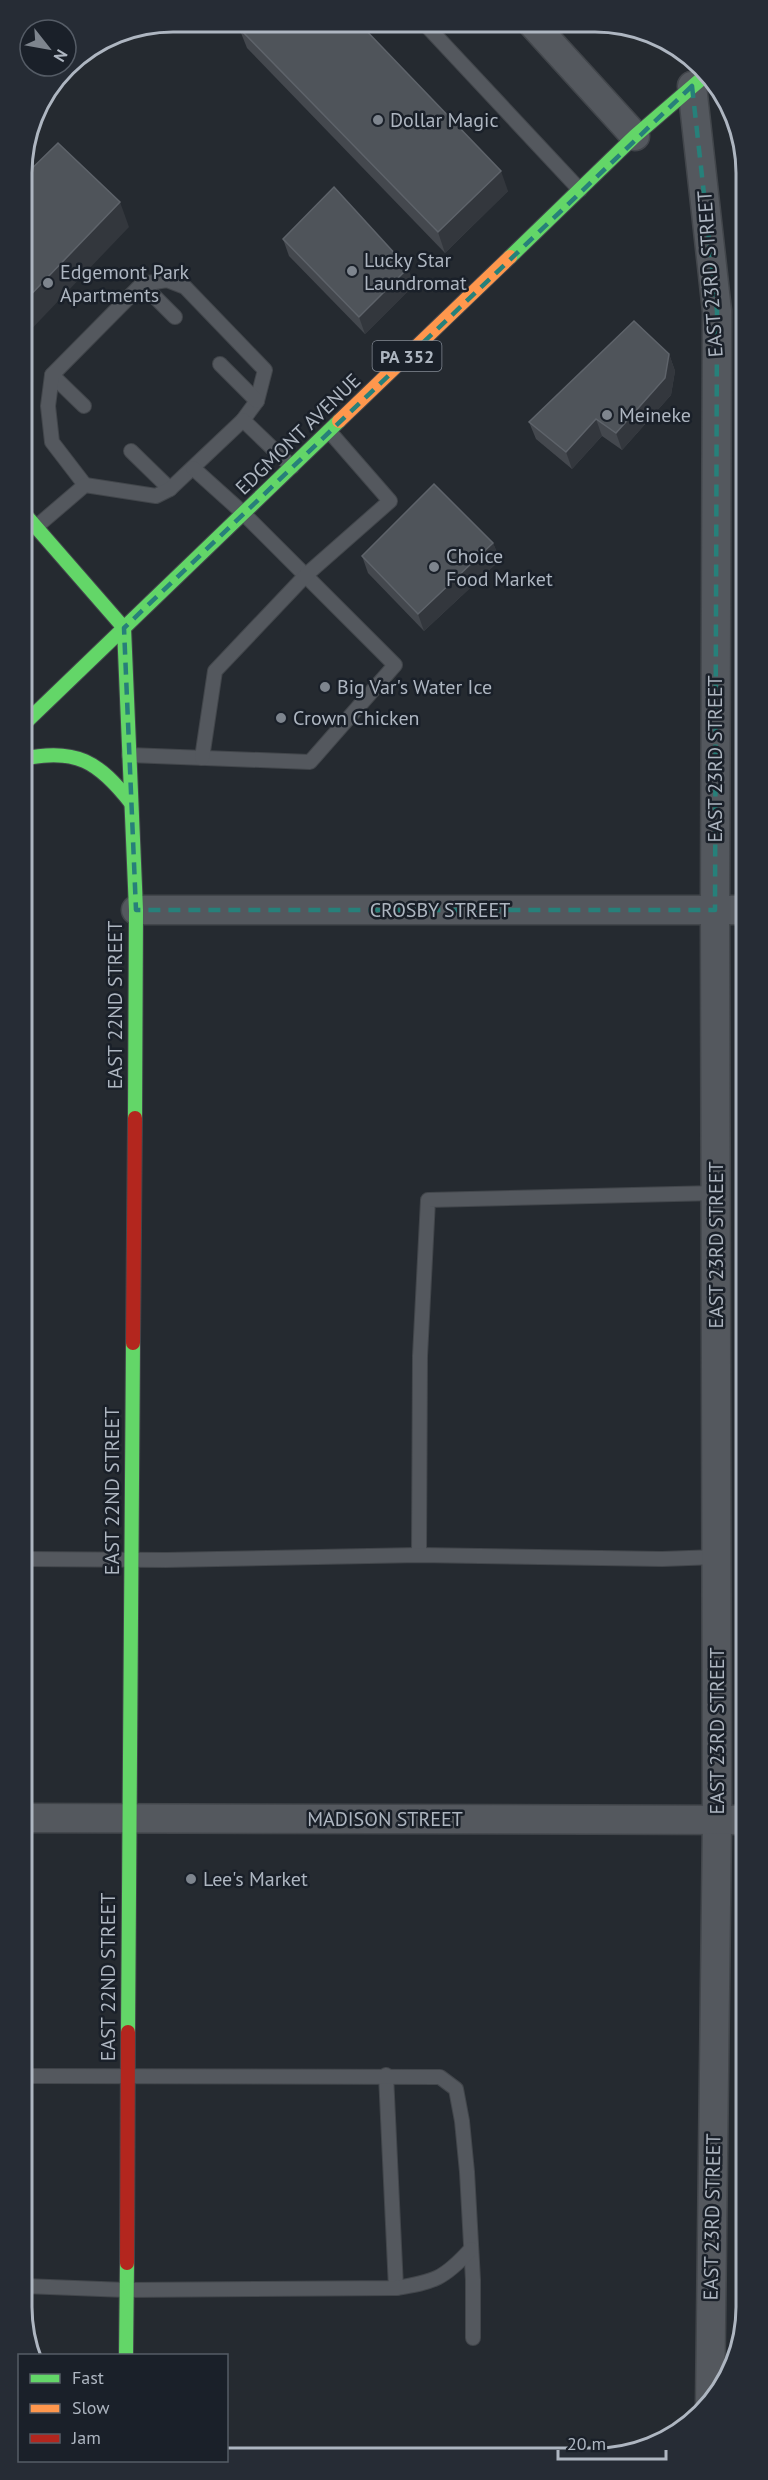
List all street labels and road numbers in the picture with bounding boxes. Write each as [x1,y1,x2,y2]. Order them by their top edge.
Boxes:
street label: EAST 23RD STREET [691,190,729,358]
road number: PA 352 [372,341,442,371]
street label: EDGMONT AVENUE [230,368,366,500]
street label: EAST 23RD STREET [702,676,728,842]
street label: CROSBY STREET [370,897,510,923]
street label: EAST 22ND STREET [102,921,128,1089]
street label: EAST 23RD STREET [703,1162,729,1328]
street label: EAST 22ND STREET [99,1407,125,1575]
street label: EAST 23RD STREET [704,1648,730,1814]
street label: MADISON STREET [307,1806,463,1832]
street label: EAST 22ND STREET [95,1893,121,2061]
street label: EAST 23RD STREET [698,2133,726,2301]

